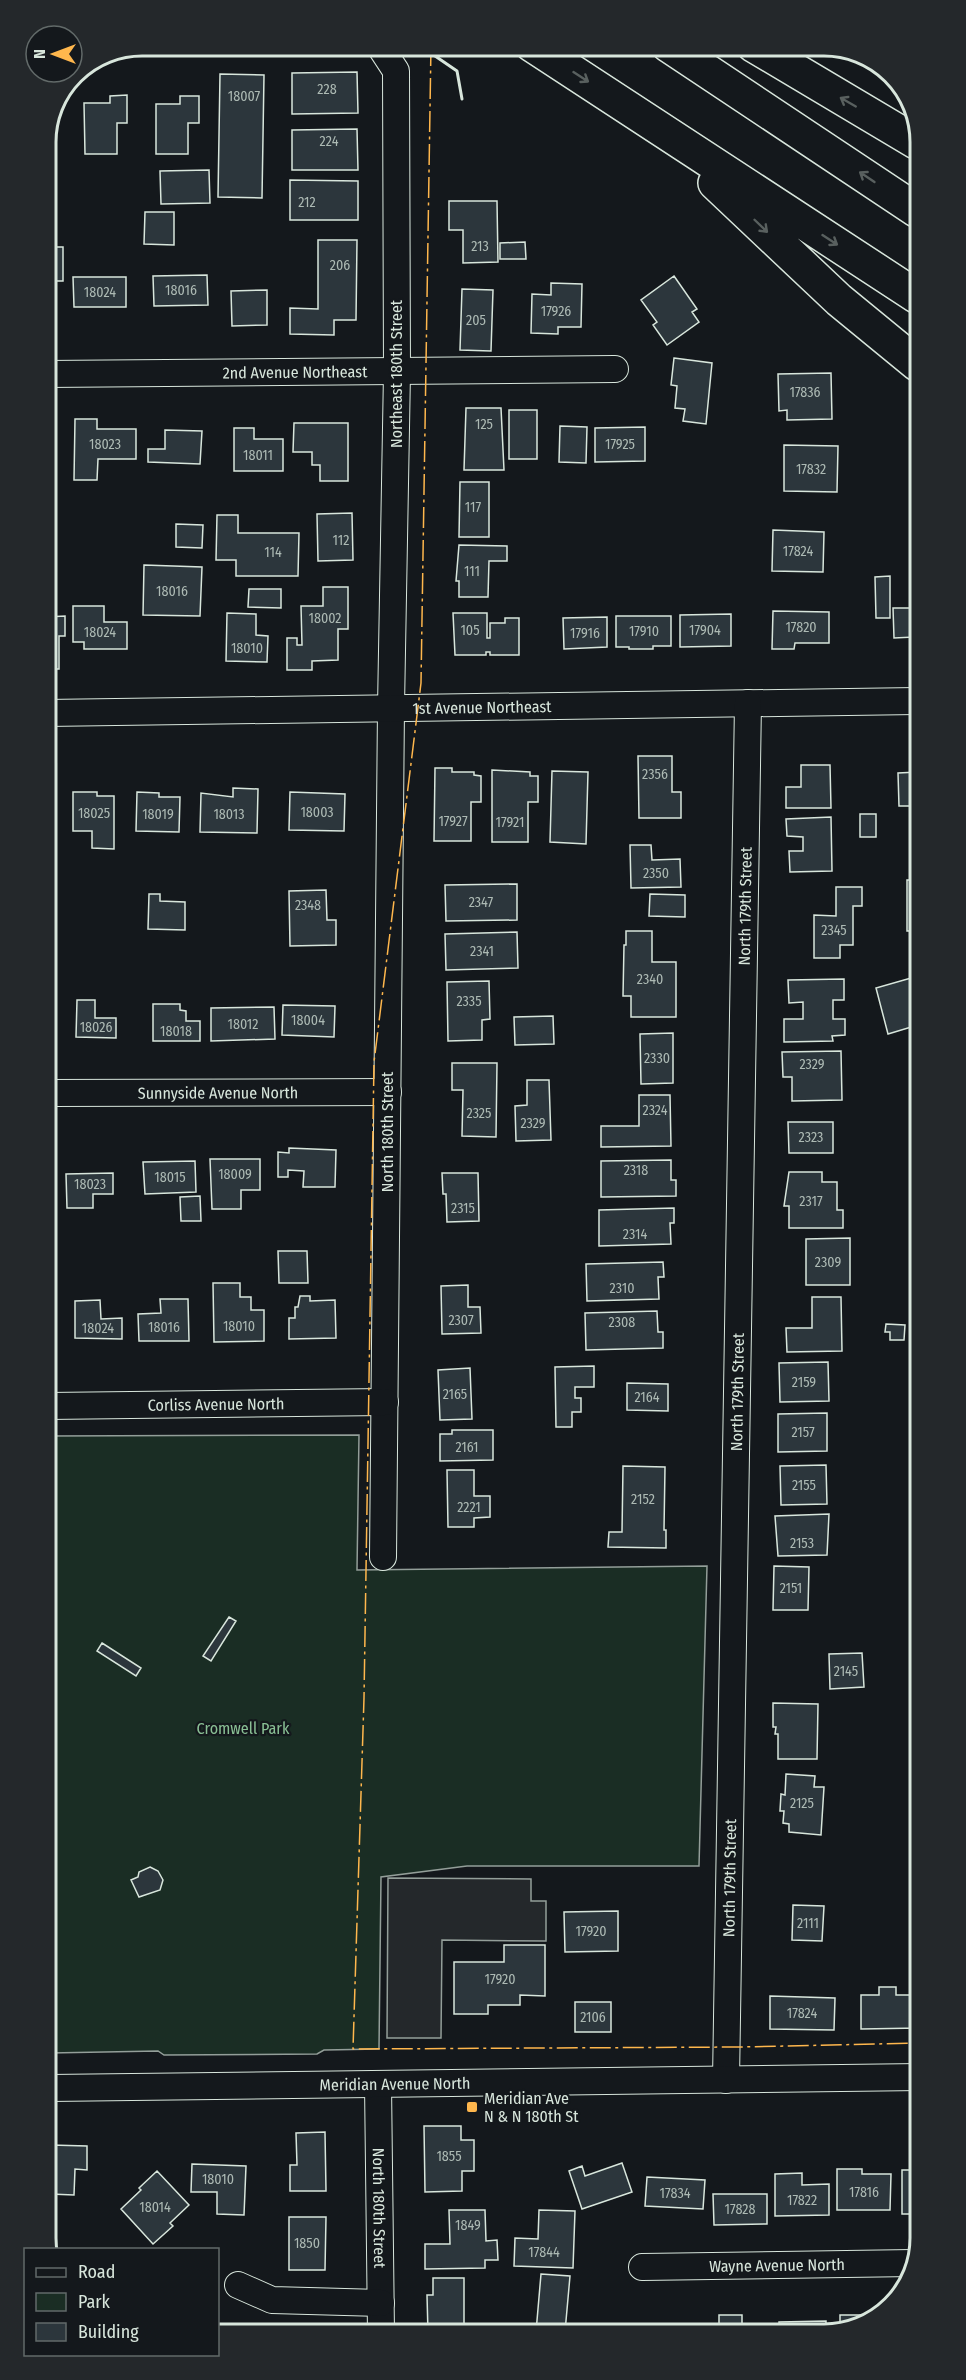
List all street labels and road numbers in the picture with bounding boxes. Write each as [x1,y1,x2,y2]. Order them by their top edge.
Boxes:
street label: Northeast 180th Street [387,299,406,448]
street label: 2nd Avenue Northeast [223,362,368,382]
street label: 1st Avenue Northeast [412,697,552,718]
street label: North 179th Street [735,846,756,965]
street label: North 180th Street [378,1071,397,1192]
street label: Sunnyside Avenue North [138,1083,298,1103]
street label: North 179th Street [727,1332,748,1451]
street label: Corliss Avenue North [148,1394,284,1415]
street label: North 179th Street [719,1818,740,1937]
street label: Meridian Avenue North [319,2074,471,2095]
street label: North 180th Street [369,2148,389,2269]
street label: Wayne Avenue North [709,2255,845,2276]

